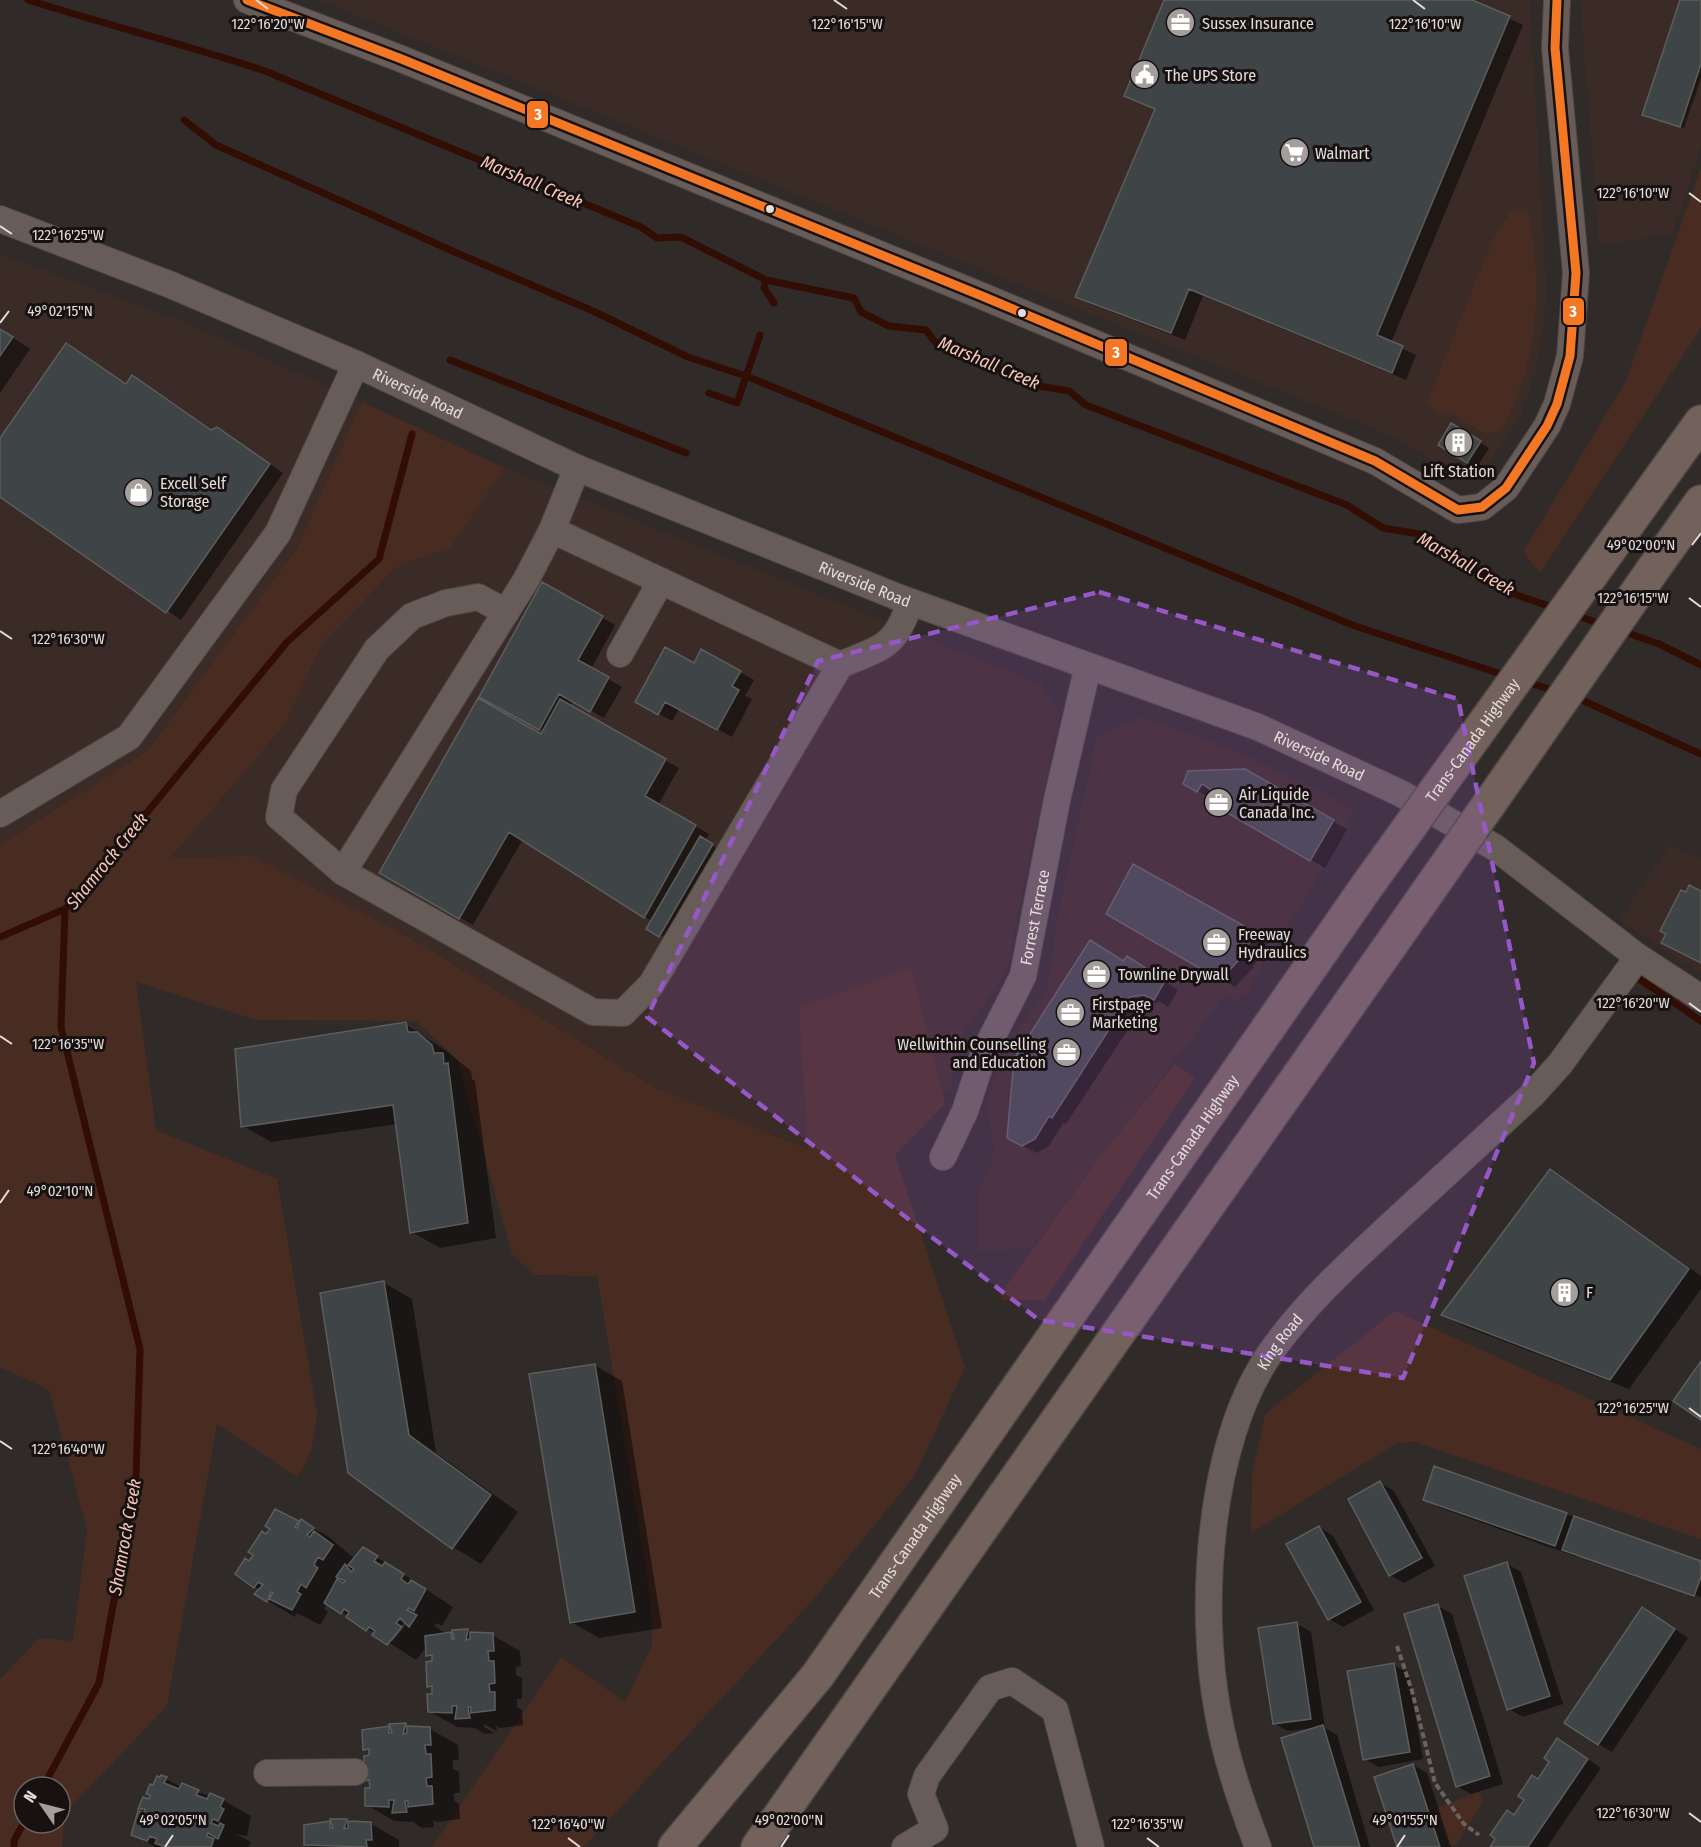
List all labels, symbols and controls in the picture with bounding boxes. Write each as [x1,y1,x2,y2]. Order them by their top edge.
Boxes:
office icon: Sussex Insurance [1165,7,1197,39]
place label: Sussex Insurance [1202,14,1314,33]
text: 122°16'20"W [231,15,305,33]
text: 122°16'15"W [811,15,883,33]
text: 122°16'10"W [1389,15,1461,33]
public building icon: The UPS Store [1128,59,1160,91]
place label: The UPS Store [1165,66,1256,85]
line badge: 3 [526,100,549,129]
text: 3 [533,105,542,124]
supermarket icon: Walmart [1278,137,1310,169]
place label: Walmart [1315,144,1370,163]
water label: Marshall Creek [478,151,586,213]
text: 122°16'10"W [1597,184,1669,202]
unlabelled marker [764,203,776,215]
text: 122°16'25"W [32,226,104,244]
line badge: 3 [1562,297,1585,326]
text: 49°02'15"N [27,302,93,320]
text: 3 [1568,302,1577,321]
unlabelled marker [1016,307,1028,319]
water label: Marshall Creek [935,332,1043,394]
line badge: 3 [1104,338,1128,367]
text: 3 [1111,343,1120,362]
street label: Riverside Road [370,364,466,423]
building icon: Lift Station [1443,427,1475,459]
place label: Lift Station [1423,462,1495,481]
place label: Excell Self Storage [160,474,227,511]
shop icon: Excell Self Storage [123,476,155,508]
water label: Marshall Creek [1414,527,1519,601]
text: 49°02'00"N [1607,536,1675,554]
street label: Riverside Road [816,557,913,611]
text: 122°16'15"W [1597,589,1669,607]
text: 122°16'30"W [31,630,105,648]
street label: Trans-Canada Highway [1422,674,1524,806]
street label: Riverside Road [1271,727,1367,785]
place label: Air Liquide Canada Inc. [1239,785,1314,822]
office icon: Air Liquide Canada Inc. [1202,787,1234,819]
water label: Shamrock Creek [61,808,153,914]
street label: Forrest Terrace [1016,868,1053,967]
place label: Freeway Hydraulics [1238,925,1307,962]
office icon: Freeway Hydraulics [1201,927,1233,959]
office icon: Townline Drywall [1081,958,1113,990]
place label: Townline Drywall [1118,965,1229,984]
text: 122°16'20"W [1596,994,1670,1012]
place label: Firstpage Marketing [1092,995,1158,1032]
office icon: Firstpage Marketing [1055,997,1087,1029]
text: 122°16'35"W [32,1035,104,1053]
place label: Wellwithin Counselling and Education [897,1035,1046,1072]
office icon: Wellwithin Counselling and Education [1051,1037,1083,1069]
street label: Trans-Canada Highway [1143,1071,1243,1204]
text: 49°02'10"N [27,1182,93,1200]
building icon: F [1549,1276,1581,1308]
place label: F [1586,1283,1593,1302]
street label: King Road [1253,1310,1307,1374]
text: 122°16'25"W [1597,1399,1669,1417]
text: 122°16'40"W [31,1440,105,1458]
street label: Trans-Canada Highway [865,1469,966,1602]
water label: Shamrock Creek [104,1477,146,1598]
north arrow [12,1775,72,1835]
text: N [20,1787,41,1806]
text: 122°16'30"W [1596,1804,1670,1822]
text: 49°02'05"N [139,1811,207,1829]
text: 49°02'00"N [755,1811,823,1829]
text: 49°01'55"N [1372,1811,1438,1829]
text: 122°16'40"W [531,1815,605,1833]
text: 122°16'35"W [1111,1815,1183,1833]

